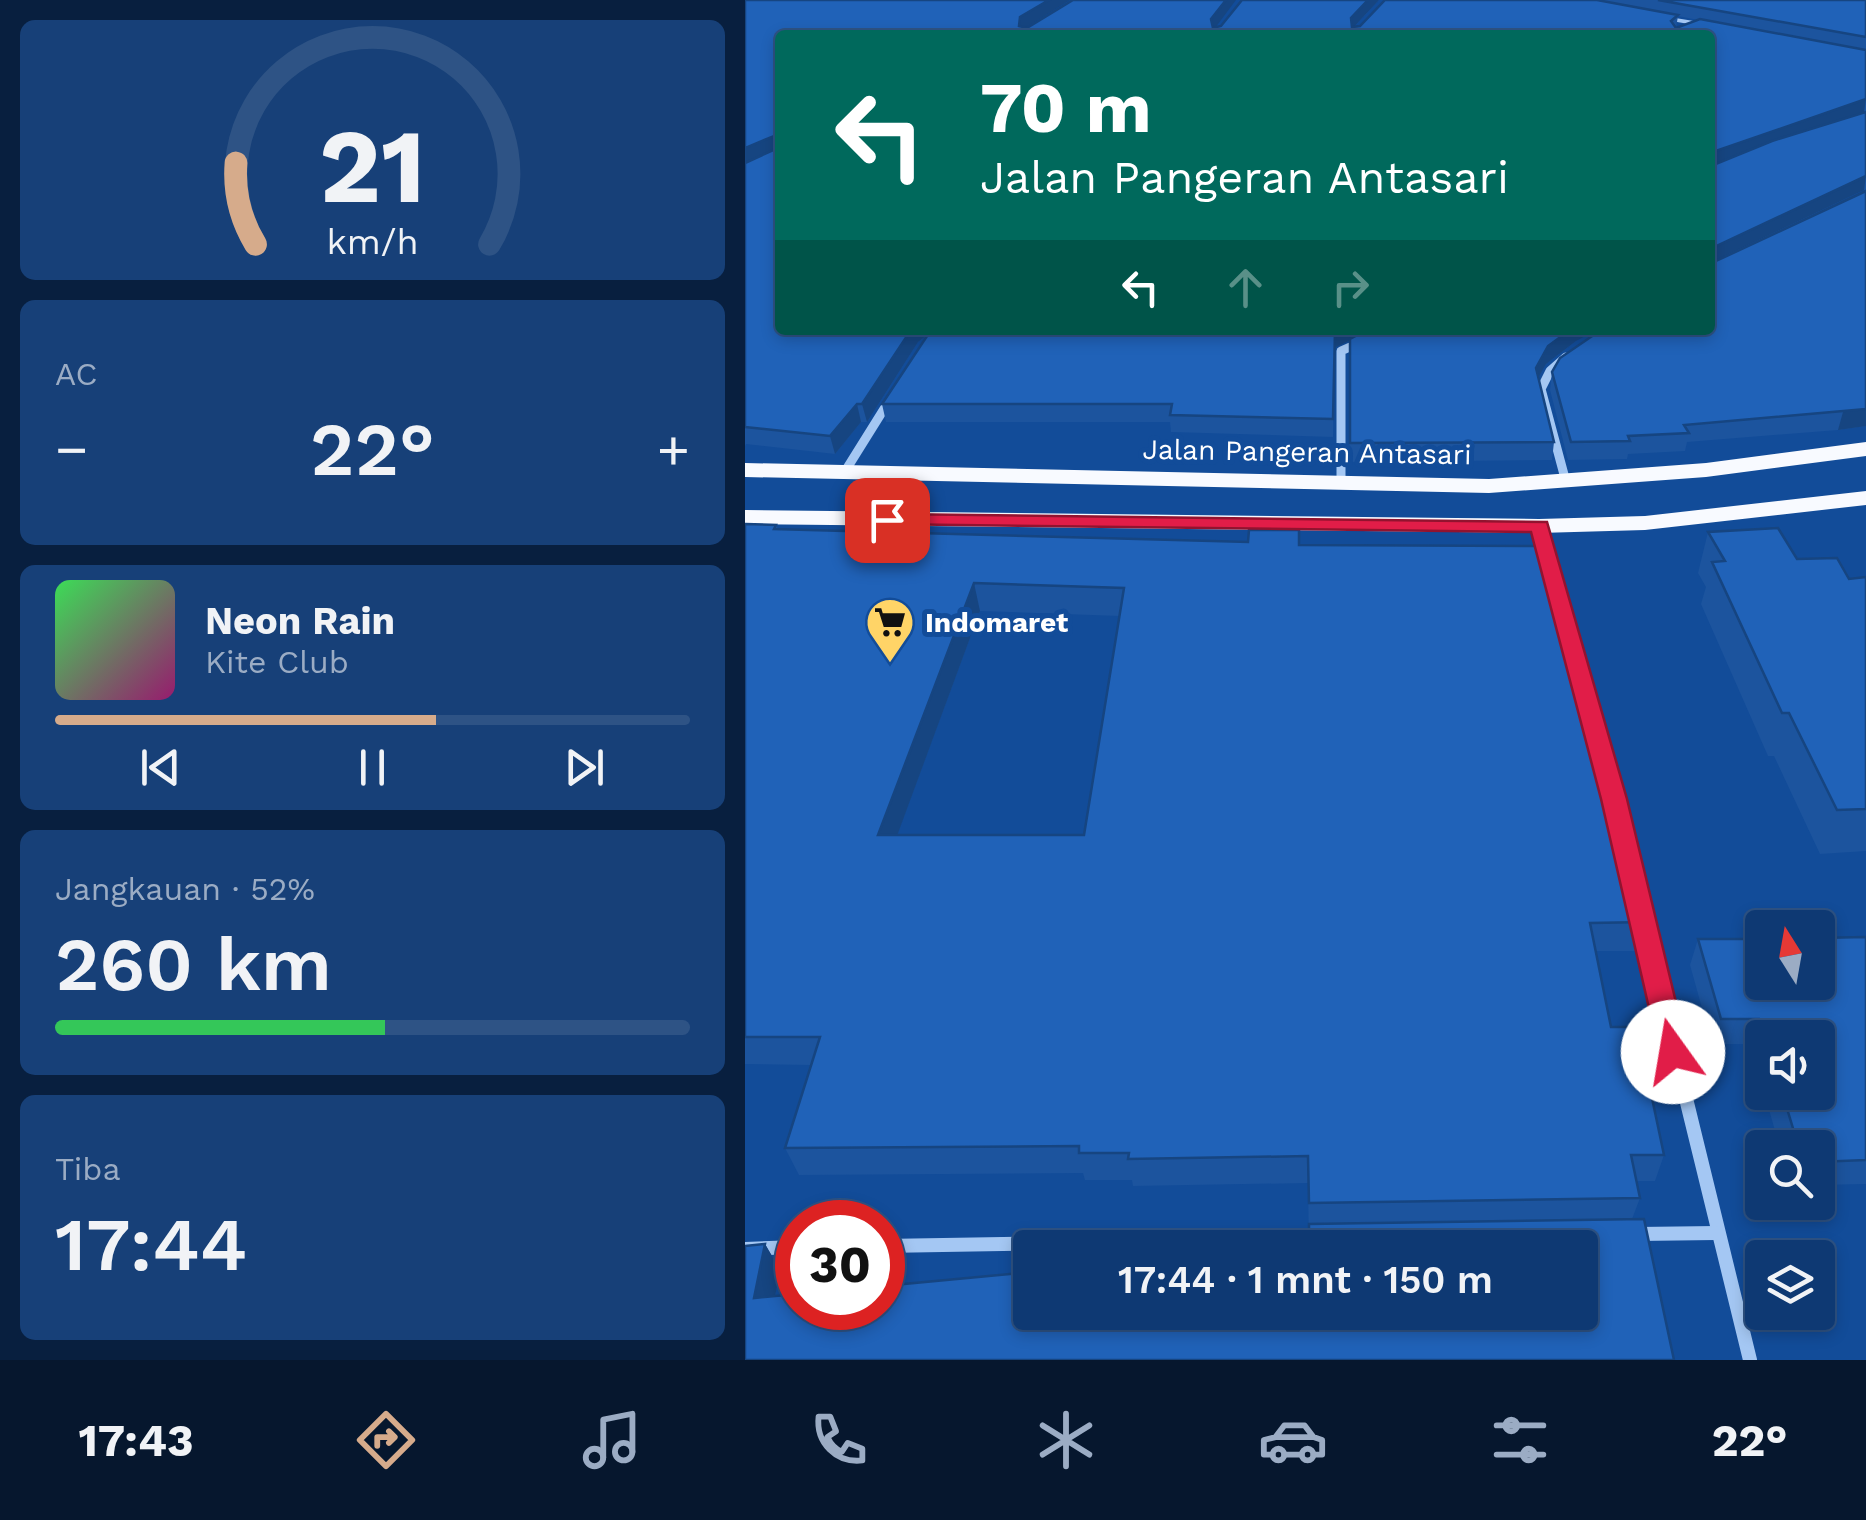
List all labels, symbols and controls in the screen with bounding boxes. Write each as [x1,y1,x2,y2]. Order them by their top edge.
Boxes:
text: 70 m [980,67,1152,149]
icon: left [815,70,945,200]
text: 21 [319,105,426,227]
text: Jalan Pangeran Antasari [980,151,1509,204]
text: km/h [326,221,419,263]
icon: left [1113,260,1168,315]
icon: ahead [1218,260,1273,315]
icon: right [1323,260,1378,315]
text: AC [55,355,97,393]
text: 22° [310,405,435,493]
text: − [55,417,88,481]
text: + [657,417,690,481]
street label: Jalan Pangeran Antasari [1142,433,1472,471]
pin [845,478,930,563]
icon: arrive [860,493,915,548]
supermarket icon: Indomaret [864,596,916,664]
text: Neon Rain [205,599,395,643]
place label: Indomaret [925,606,1068,639]
text: Kite Club [205,643,349,681]
icon: previous [133,740,188,795]
icon: pause [345,740,400,795]
icon: next [557,740,612,795]
text: Jangkauan · 52% [55,870,315,908]
north arrow [1745,910,1835,1000]
map controls [1745,910,1835,1330]
text: 260 km [55,920,332,1008]
position arrow [1621,1000,1725,1104]
button: sound [1745,1020,1835,1110]
button: search [1745,1130,1835,1220]
text: Tiba [55,1150,121,1188]
text: 17:44 [55,1200,247,1288]
speed limit sign: 30 [775,1200,905,1330]
button: layers [1745,1240,1835,1330]
text: 17:44 · 1 mnt · 150 m [1118,1258,1493,1302]
icon: directions [351,1405,421,1475]
icon: music [577,1405,647,1475]
icon: phone [804,1405,874,1475]
icon: climate [1031,1405,1101,1475]
icon: car [1258,1405,1328,1475]
icon: filters [1485,1405,1555,1475]
text: 17:43 [78,1414,194,1467]
text: 22° [1712,1414,1788,1467]

